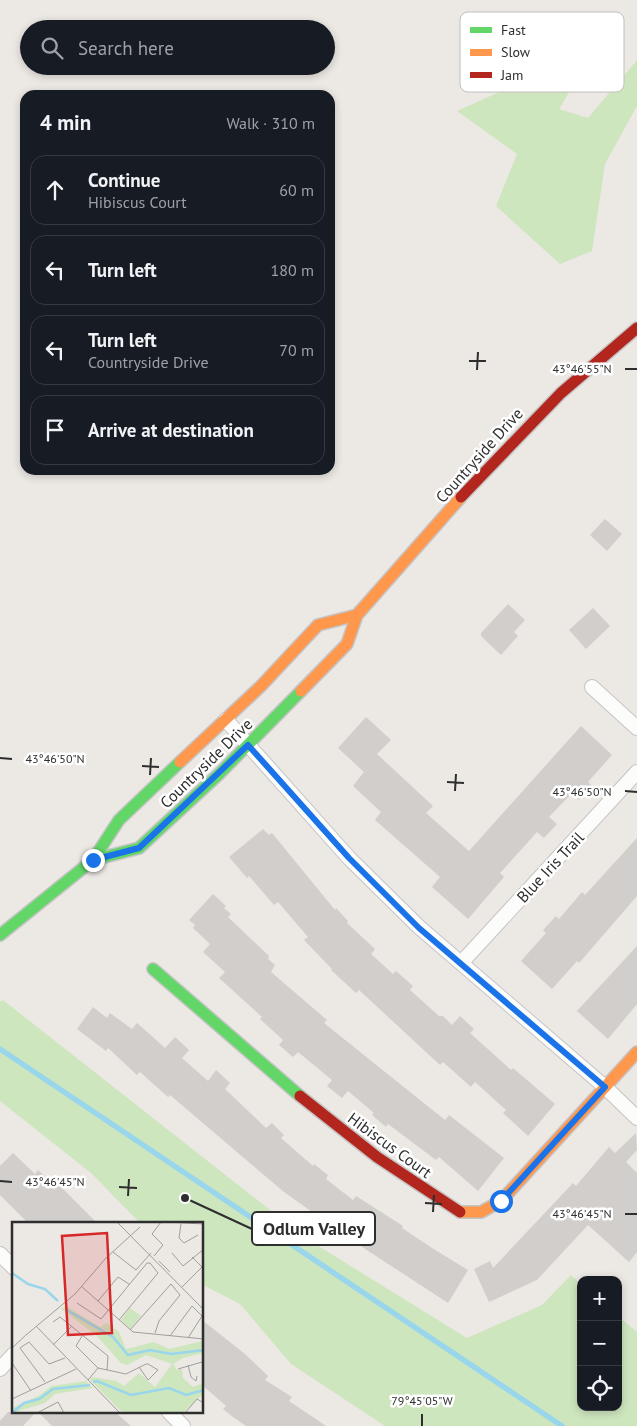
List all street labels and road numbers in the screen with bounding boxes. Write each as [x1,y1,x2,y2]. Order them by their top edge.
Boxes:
street label: Countryside Drive [431,403,527,507]
street label: Countryside Drive [156,714,256,812]
street label: Blue Iris Trail [512,827,588,907]
street label: Hibiscus Court [344,1108,436,1182]

